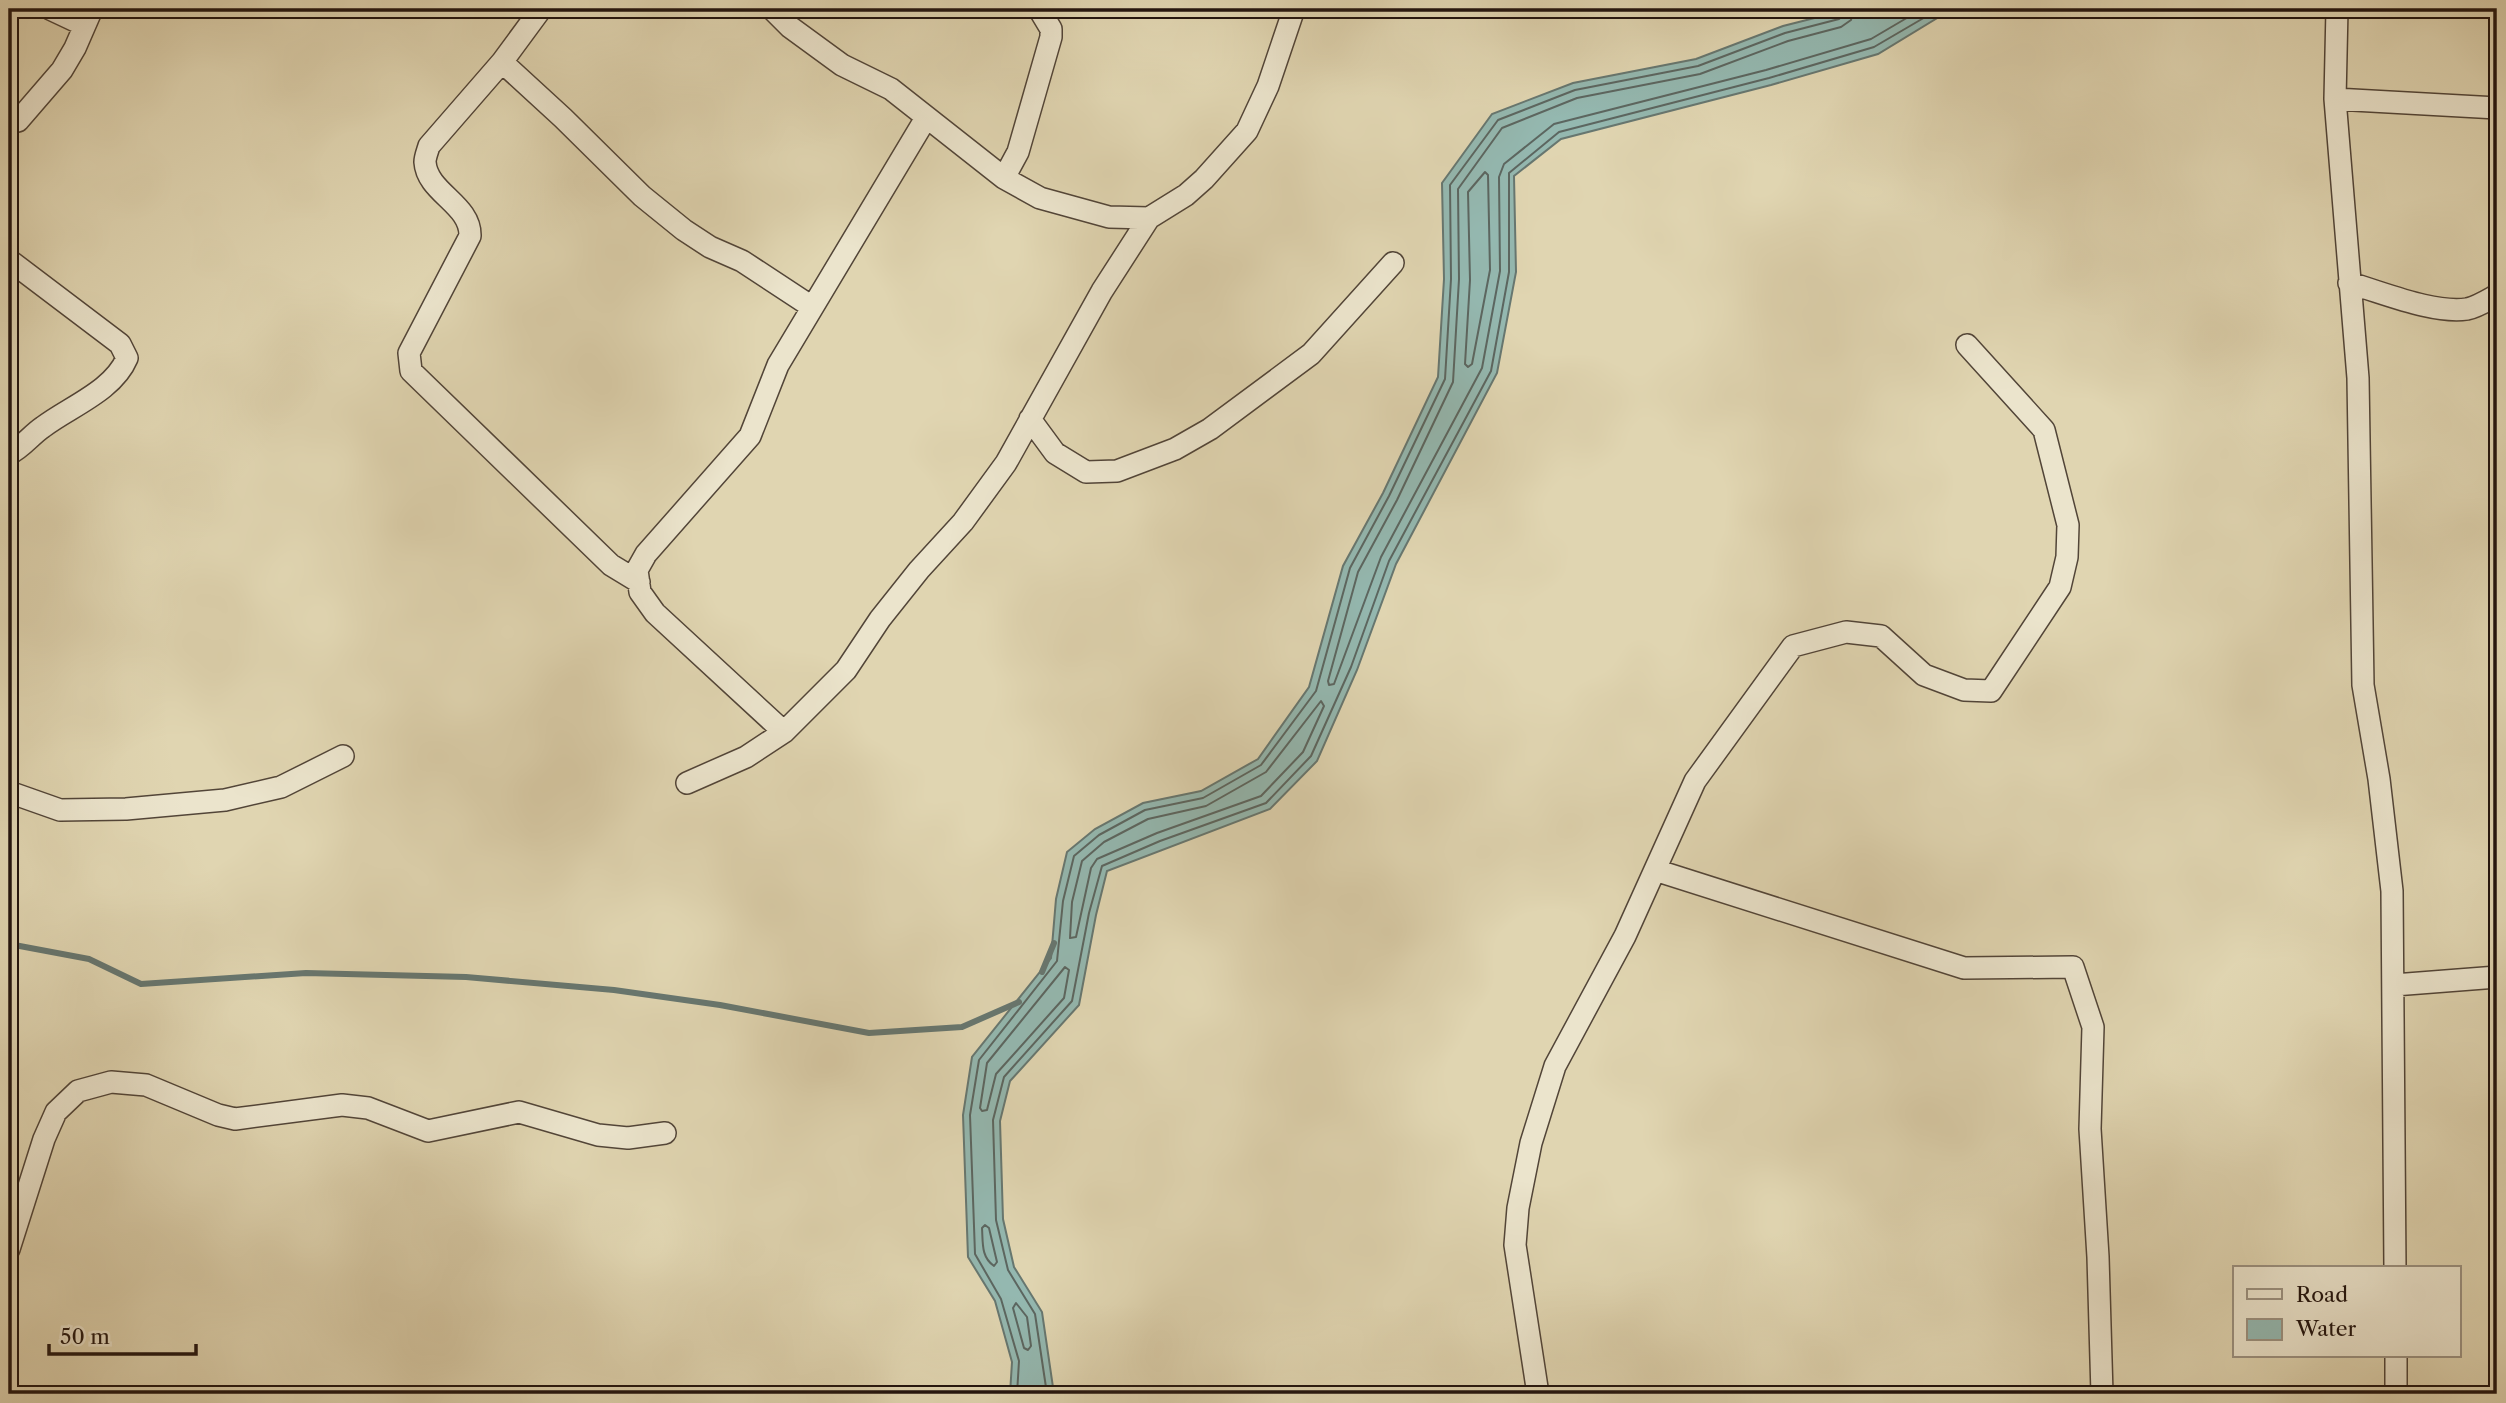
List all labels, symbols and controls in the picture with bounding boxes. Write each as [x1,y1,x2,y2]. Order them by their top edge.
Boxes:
legend [2233,1266,2460,1358]
text: Road [2296,1282,2348,1307]
scale bar [49,1312,196,1356]
text: Water [2295,1316,2356,1341]
text: 50 m [60,1324,110,1349]

